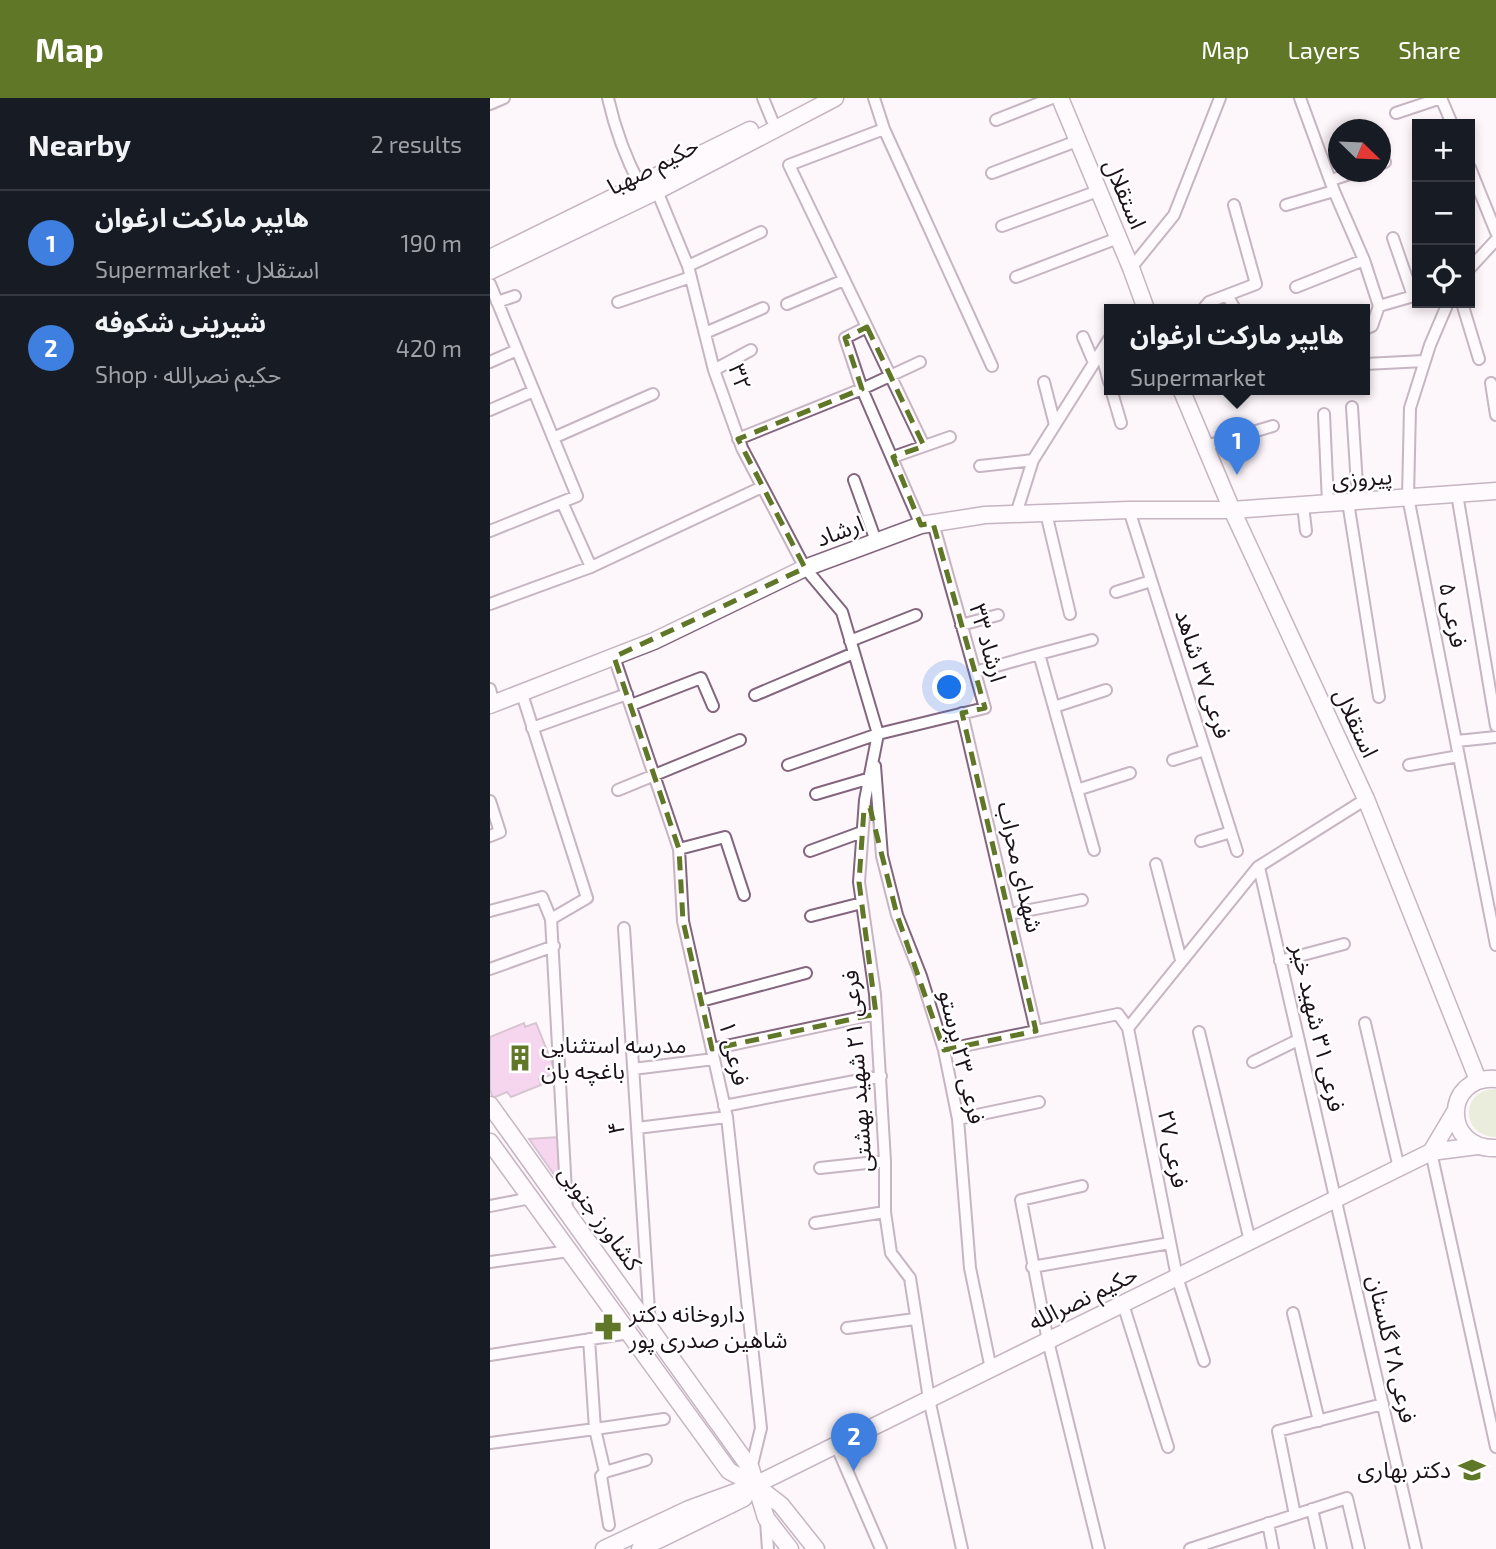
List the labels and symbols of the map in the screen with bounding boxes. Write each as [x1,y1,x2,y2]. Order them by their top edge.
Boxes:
north arrow [1328,119,1391,182]
street label: حکیم صهبا [602,130,705,204]
street label: استقلال [1098,154,1153,233]
street label: ۳۲ [724,360,758,394]
pin: 1 [1214,417,1260,475]
street label: پیروزی [1331,461,1393,495]
street label: ارشاد [812,509,868,553]
street label: فرعی ۵ [1433,580,1474,650]
street label: ارشاد ۳۳ [963,600,1013,685]
street label: فرعی ۳۷ شاهد [1169,606,1238,742]
your location [932,670,966,704]
street label: استقلال [1328,683,1385,762]
street label: شهدای محراب [991,799,1050,935]
street label: فرعی ۳۱ شهید خیر [1285,940,1352,1114]
street label: فرعی ۲۱ شهید بهشتی [835,969,878,1173]
street label: فرعی ۲۳ پرستو [932,987,992,1127]
street label: فرعی ۱ [713,1018,756,1088]
place label: مدرسه استثنایی باغچه بان [541,1030,686,1086]
building icon: مدرسه استثنایی باغچه بان [505,1043,535,1073]
street label: فرعی ۲۷ [1152,1107,1195,1190]
street label: ۴ [601,1121,629,1136]
street label: کشاورز جنوبی [552,1159,649,1277]
street label: حکیم نصرالله [1023,1259,1143,1339]
street label: فرعی ۲۸ گلستان [1361,1272,1424,1426]
place label: داروخانه دکتر شاهین صدری پور [628,1299,788,1355]
pharmacy icon: داروخانه دکتر شاهین صدری پور [593,1312,623,1342]
pin: 2 [831,1413,877,1471]
place label: دکتر بهاری [1357,1455,1451,1484]
school or university icon: دکتر بهاری [1457,1455,1487,1485]

